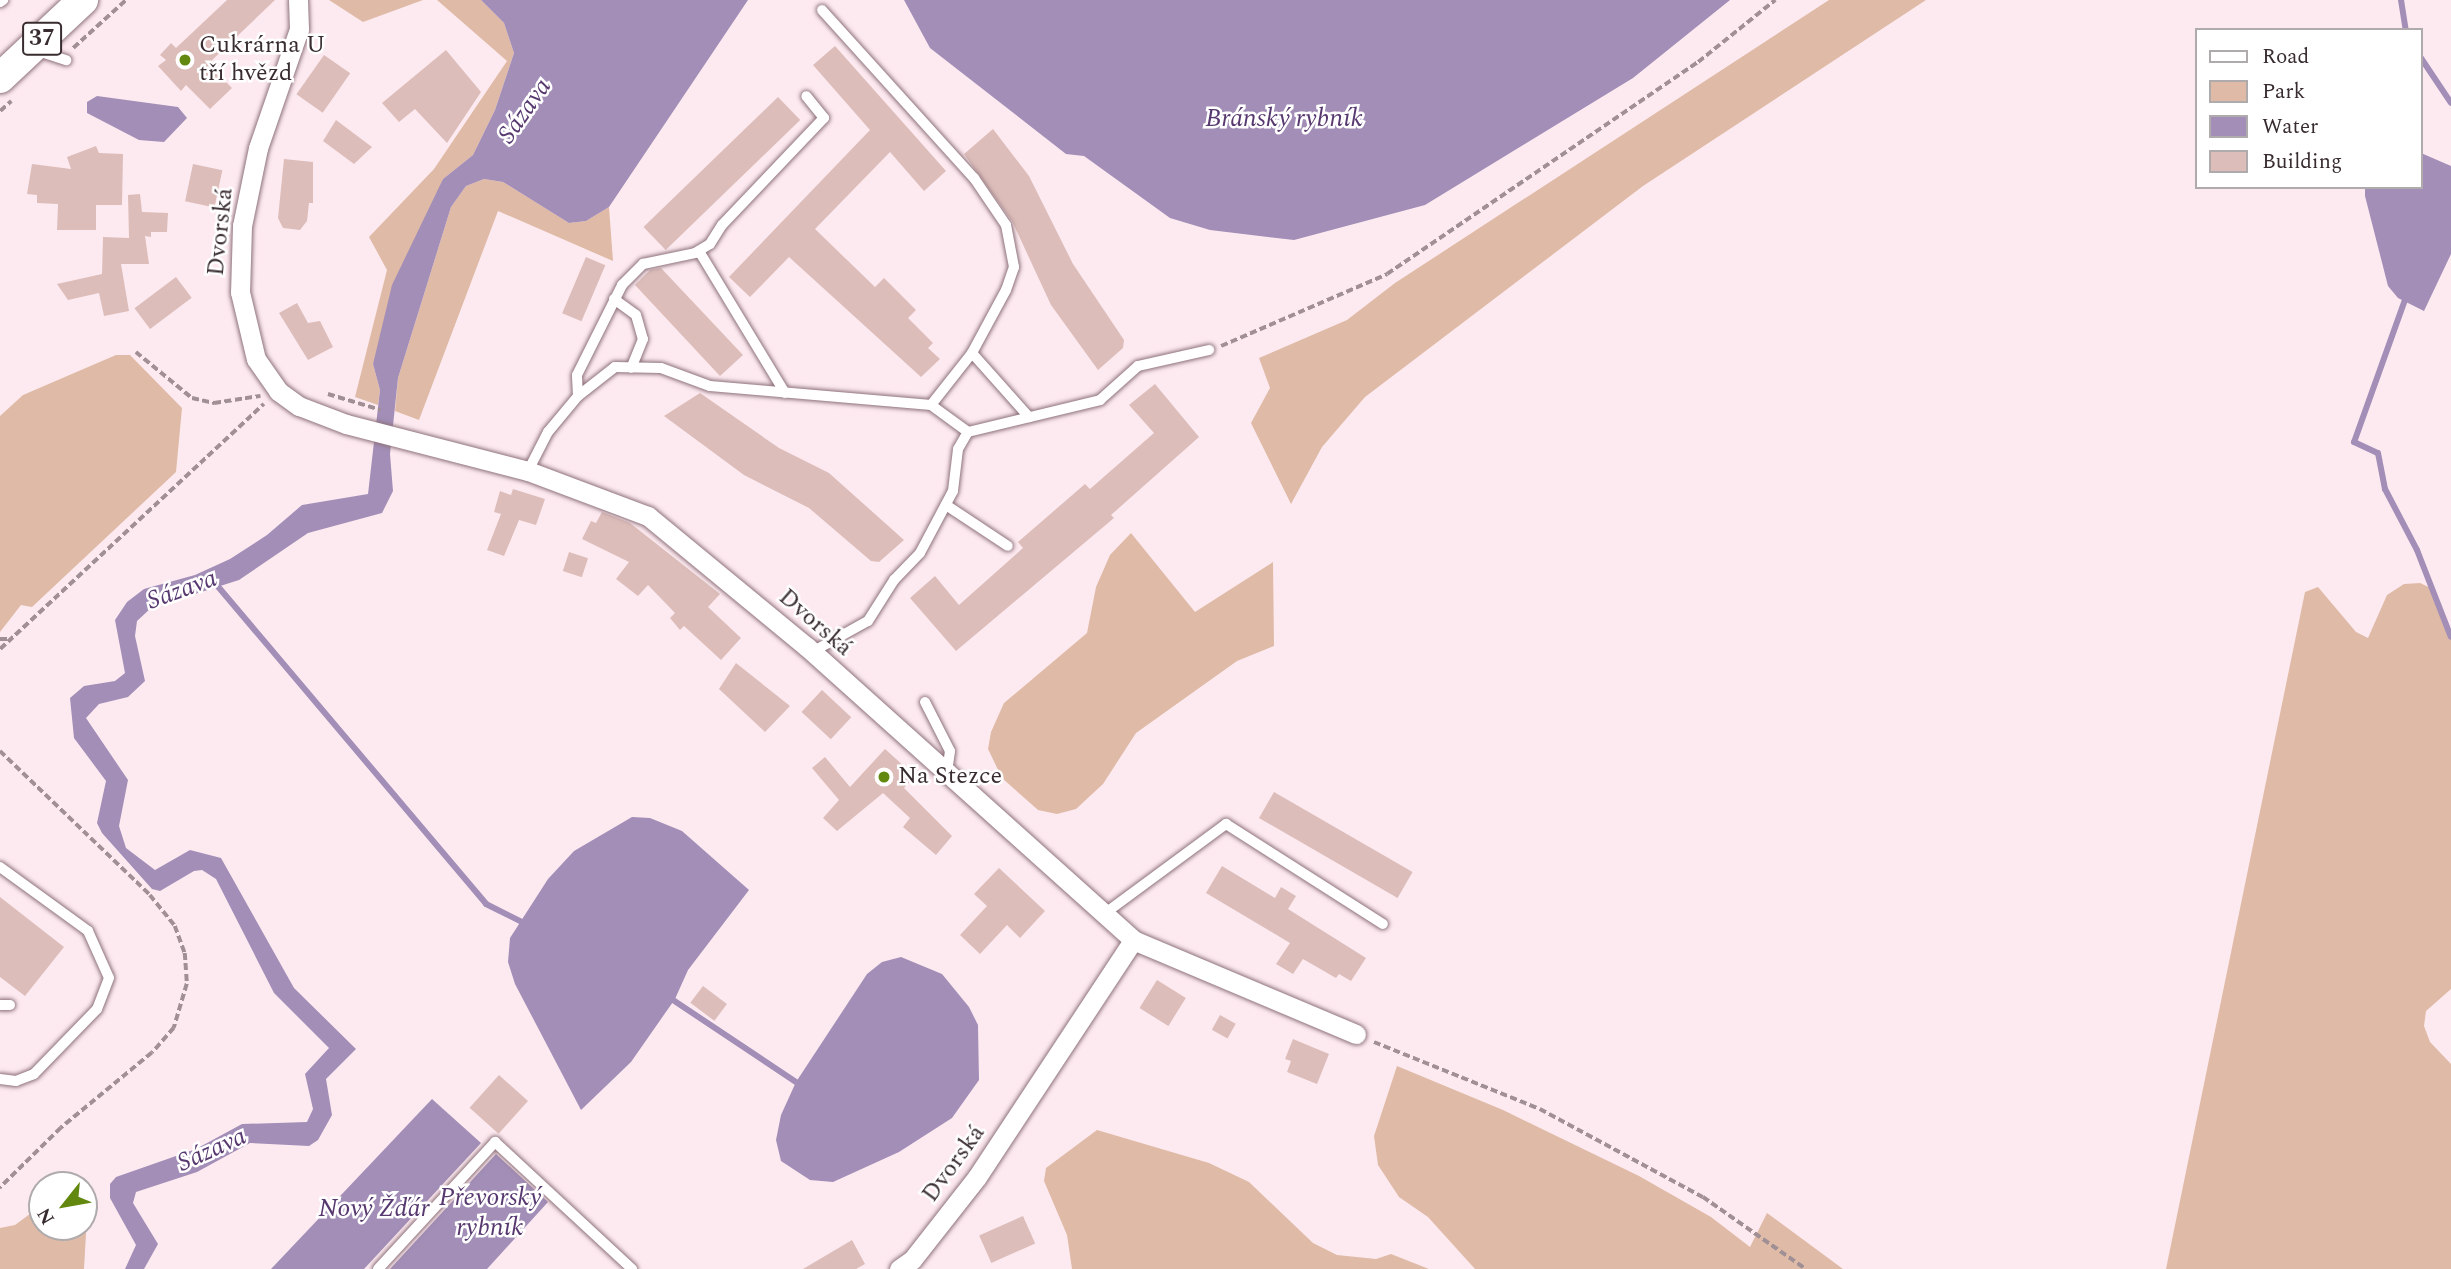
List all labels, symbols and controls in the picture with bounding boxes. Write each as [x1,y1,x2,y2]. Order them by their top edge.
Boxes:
road number: 37 [21,20,63,58]
legend [2196,28,2423,189]
place label: Cukrárna U tří hvězd [199,32,325,88]
text: Road [2262,41,2309,73]
marker: Cukrárna U tří hvězd [177,52,193,68]
water label: Sázava [491,72,559,150]
text: Park [2262,76,2305,108]
water label: Bránský rybník [1205,103,1363,135]
text: Water [2262,111,2318,143]
text: Building [2262,146,2342,178]
street label: Dvorská [202,187,240,277]
water label: Sázava [143,563,221,617]
street label: Dvorská [772,583,858,663]
place label: Na Stezce [898,763,1002,791]
marker: Na Stezce [876,769,892,785]
street label: Dvorská [916,1120,992,1208]
water label: Sázava [173,1121,251,1179]
north arrow [28,1171,98,1241]
water label: Převorský rybník [439,1182,541,1244]
water label: Nový Žďár [318,1193,430,1225]
text: N [30,1202,63,1230]

